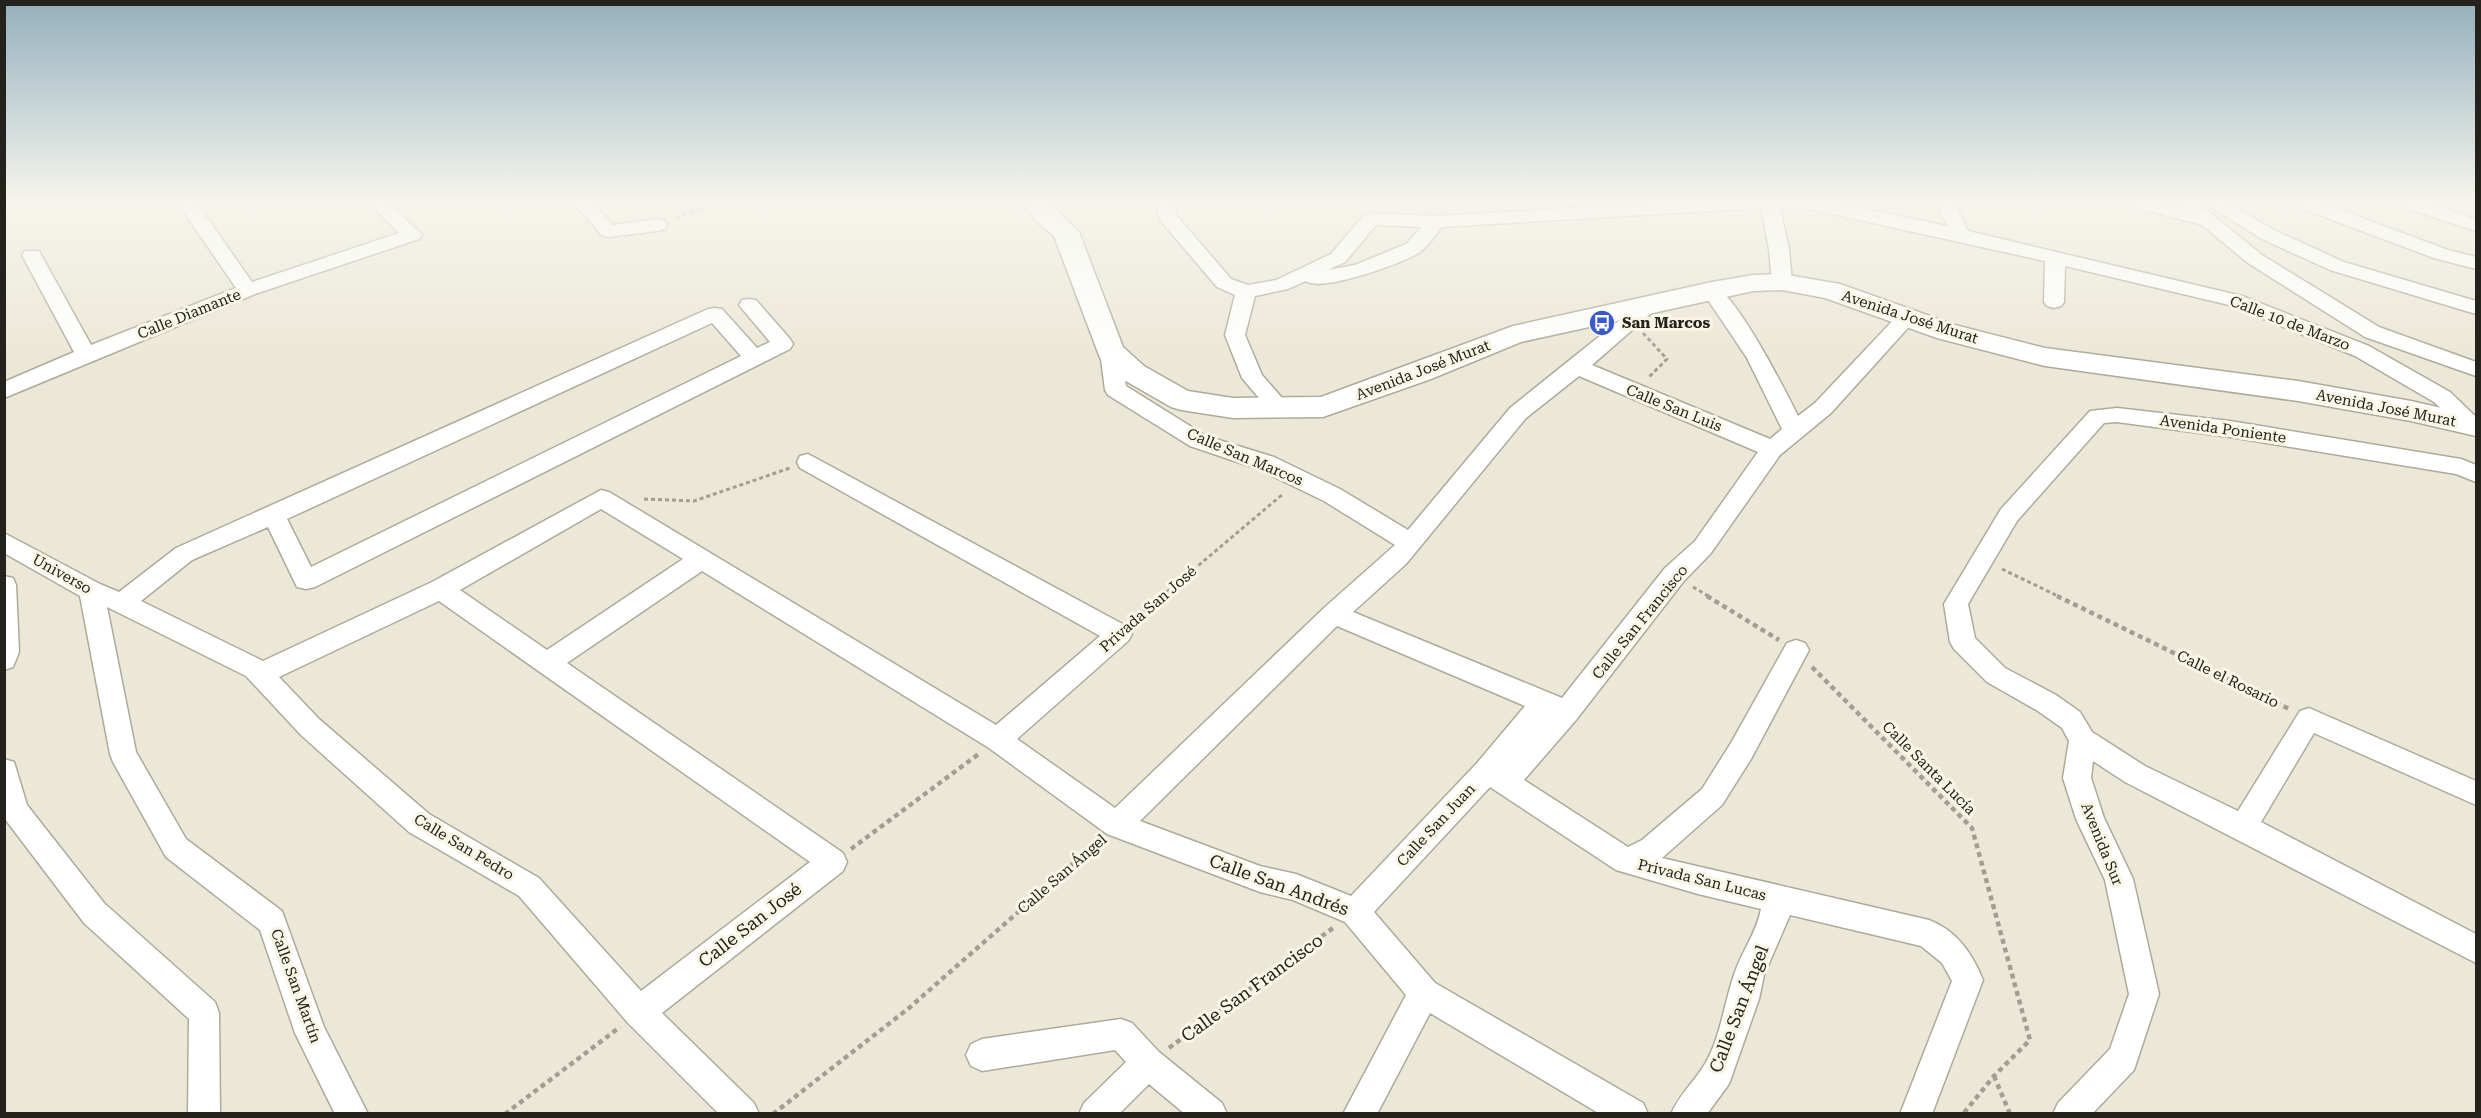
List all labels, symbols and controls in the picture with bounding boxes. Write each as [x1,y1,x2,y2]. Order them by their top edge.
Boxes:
street label: Calle Diamante [135,285,243,343]
street label: Avenida José Murat [1840,286,1981,348]
street label: Calle 10 de Marzo [2227,292,2353,354]
bus stop icon: San Marcos [1587,308,1617,338]
place label: San Marcos [1622,314,1710,332]
street label: Avenida José Murat [1353,336,1493,404]
street label: Calle San Luis [1623,381,1725,435]
street label: Avenida José Murat [2314,386,2458,430]
street label: Avenida Poniente [2159,411,2287,447]
street label: Calle San Marcos [1184,424,1306,490]
street label: Universo [29,550,95,598]
street label: Calle San Francisco [1588,561,1692,683]
street label: Privada San José [1096,562,1200,656]
street label: Calle el Rosario [2174,646,2282,712]
street label: Calle Santa Lucía [1879,718,1979,818]
street label: Calle San Juan [1393,780,1479,870]
street label: Avenida Sur [2077,800,2127,888]
street label: Calle San Pedro [411,810,517,884]
street label: Calle San Ángel [1014,830,1111,918]
street label: Calle San Andrés [1207,850,1352,920]
street label: Privada San Lucas [1636,855,1768,905]
street label: Calle San José [694,878,805,971]
street label: Calle San Martín [267,927,325,1046]
street label: Calle San Francisco [1177,929,1327,1046]
street label: Calle San Ángel [1705,942,1773,1075]

